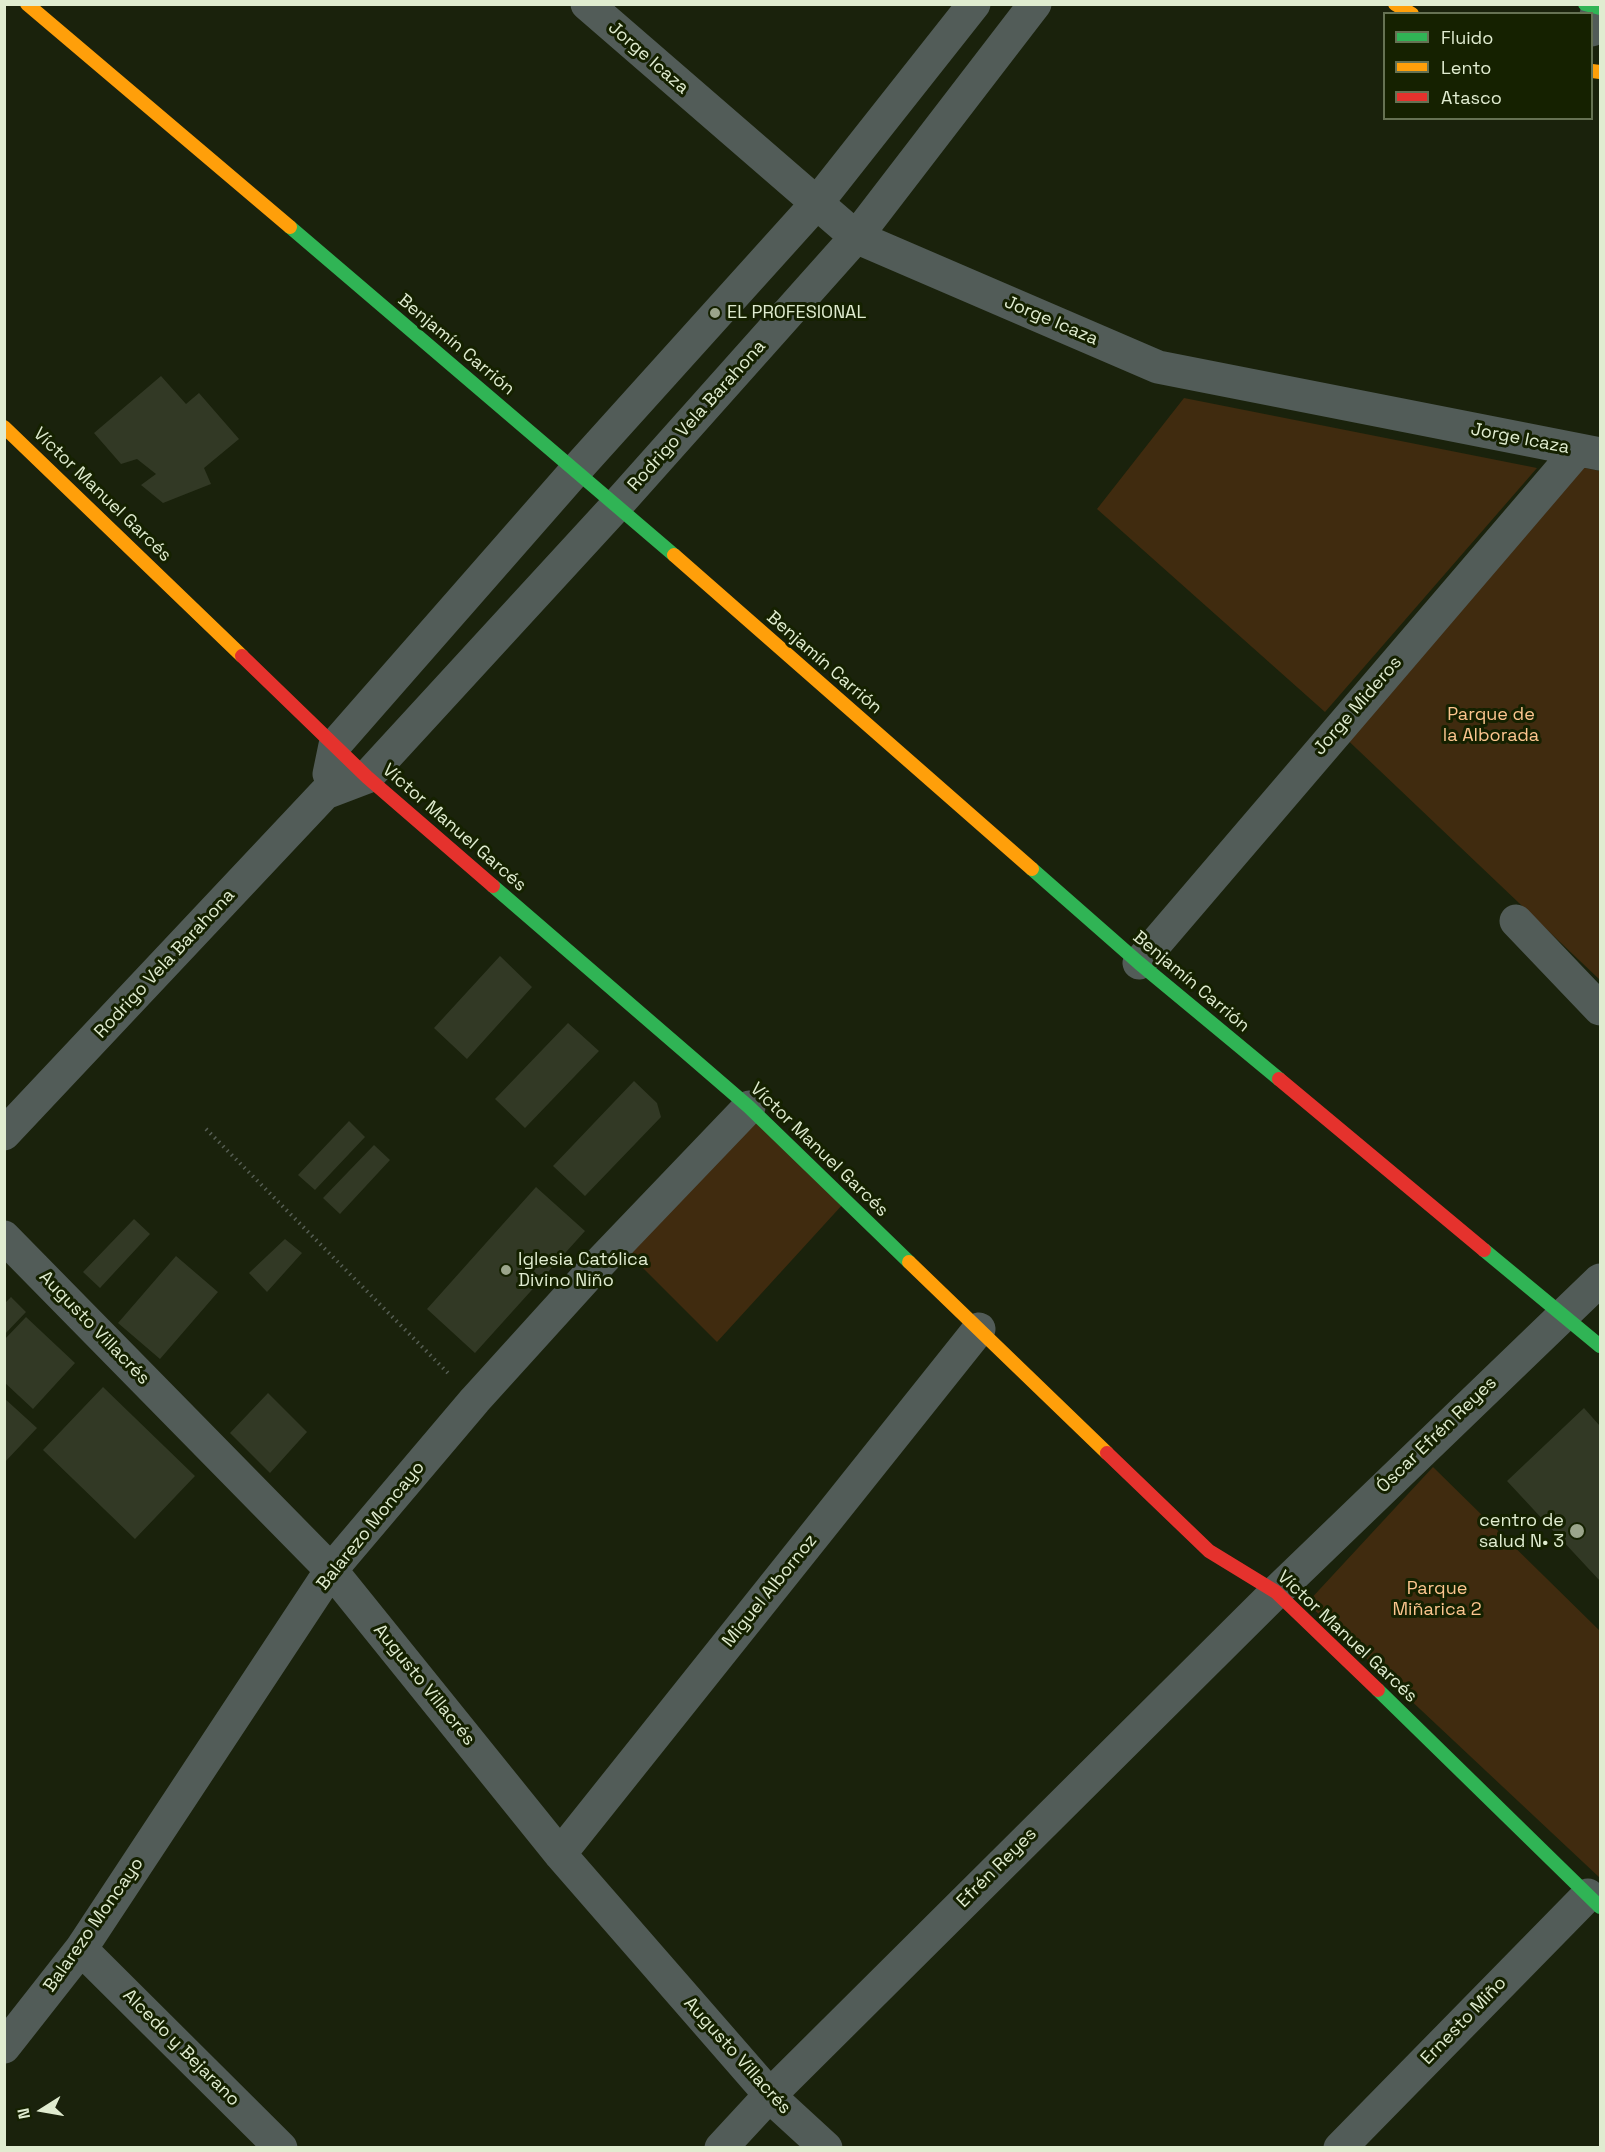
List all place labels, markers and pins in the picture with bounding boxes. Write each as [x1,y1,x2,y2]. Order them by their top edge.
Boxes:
place label: EL PROFESIONAL [727,302,866,324]
marker: EL PROFESIONAL [708,306,722,320]
place label: Iglesia Católica Divino Niño [518,1249,648,1292]
marker: Iglesia Católica Divino Niño [499,1263,513,1277]
place label: centro de salud N• 3 [1479,1510,1564,1552]
marker: centro de salud N• 3 [1568,1522,1586,1540]

